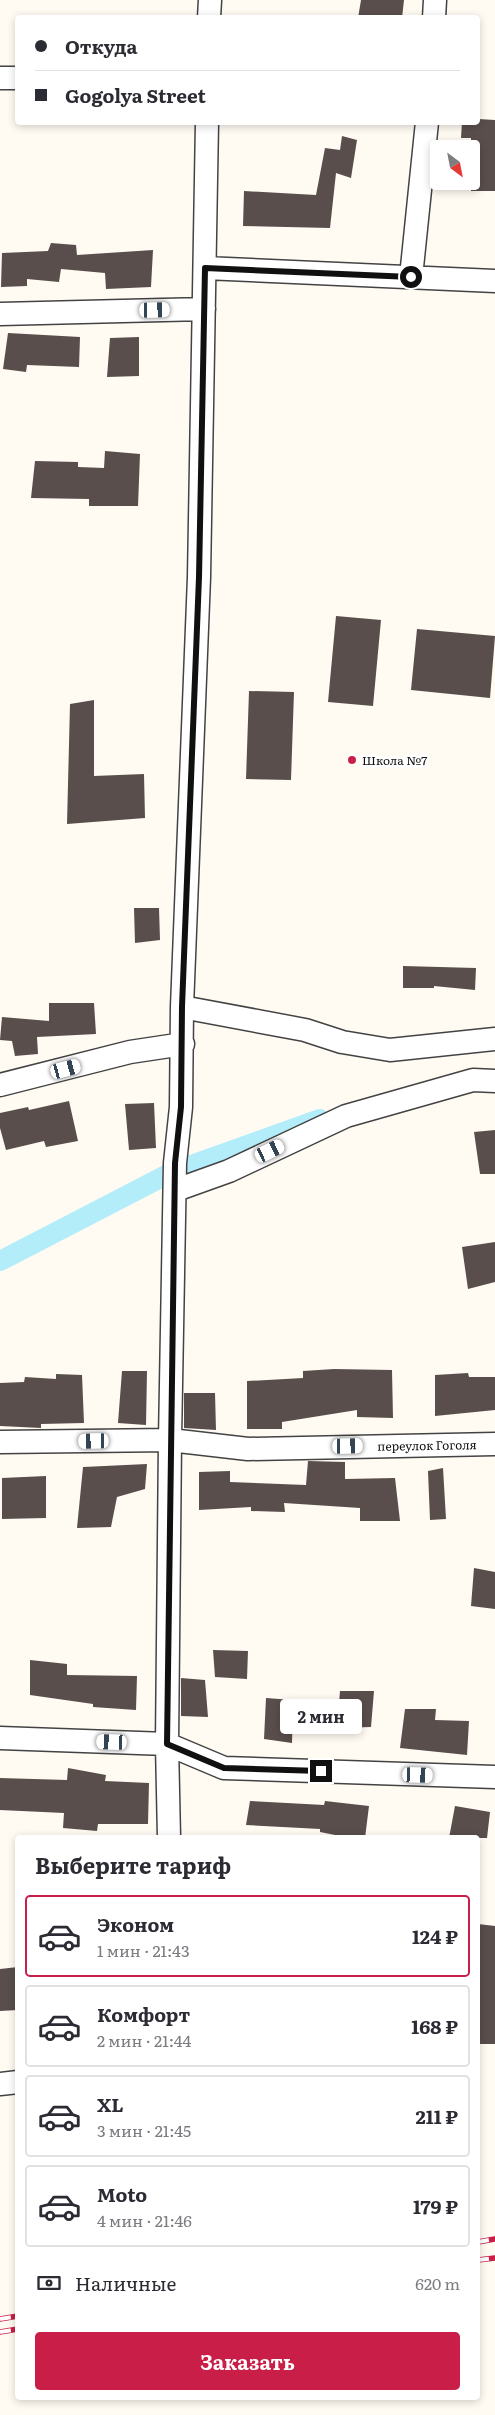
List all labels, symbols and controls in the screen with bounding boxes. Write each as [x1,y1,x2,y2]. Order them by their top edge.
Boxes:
text: Откуда [65,32,138,60]
text: Gogolya Street [65,81,206,109]
north arrow [430,140,480,190]
map controls [430,140,480,190]
route start [400,266,422,288]
car [139,302,170,318]
place label: Школа №7 [362,751,427,769]
marker: Школа №7 [346,754,358,766]
car [49,1058,82,1080]
car [253,1138,286,1164]
car [78,1433,109,1449]
street label: переулок Гоголя [377,1435,477,1455]
car [332,1438,363,1454]
callout: 2 мин [280,1698,362,1734]
text: 2 мин [298,1704,344,1728]
car [96,1734,127,1750]
route end [310,1760,332,1782]
car [402,1767,433,1783]
text: Выберите тариф [35,1848,231,1881]
text: Эконом [97,1910,174,1938]
icon: car [37,1914,82,1959]
text: 124 ₽ [412,1922,458,1950]
text: 1 мин · 21:43 [97,1938,190,1962]
text: Комфорт [97,2000,190,2028]
icon: car [37,2004,82,2049]
text: 168 ₽ [411,2012,458,2040]
text: 2 мин · 21:44 [97,2028,191,2052]
text: XL [97,2090,124,2118]
icon: car [37,2094,82,2139]
text: 211 ₽ [416,2102,458,2130]
text: 3 мин · 21:45 [97,2118,191,2142]
text: Moto [97,2180,147,2208]
icon: car [37,2184,82,2229]
text: 179 ₽ [413,2192,458,2220]
text: 4 мин · 21:46 [97,2208,192,2232]
icon: cash [35,2269,63,2297]
text: Наличные [75,2269,176,2297]
text: 620 m [415,2271,460,2295]
button: Заказать [35,2332,460,2390]

